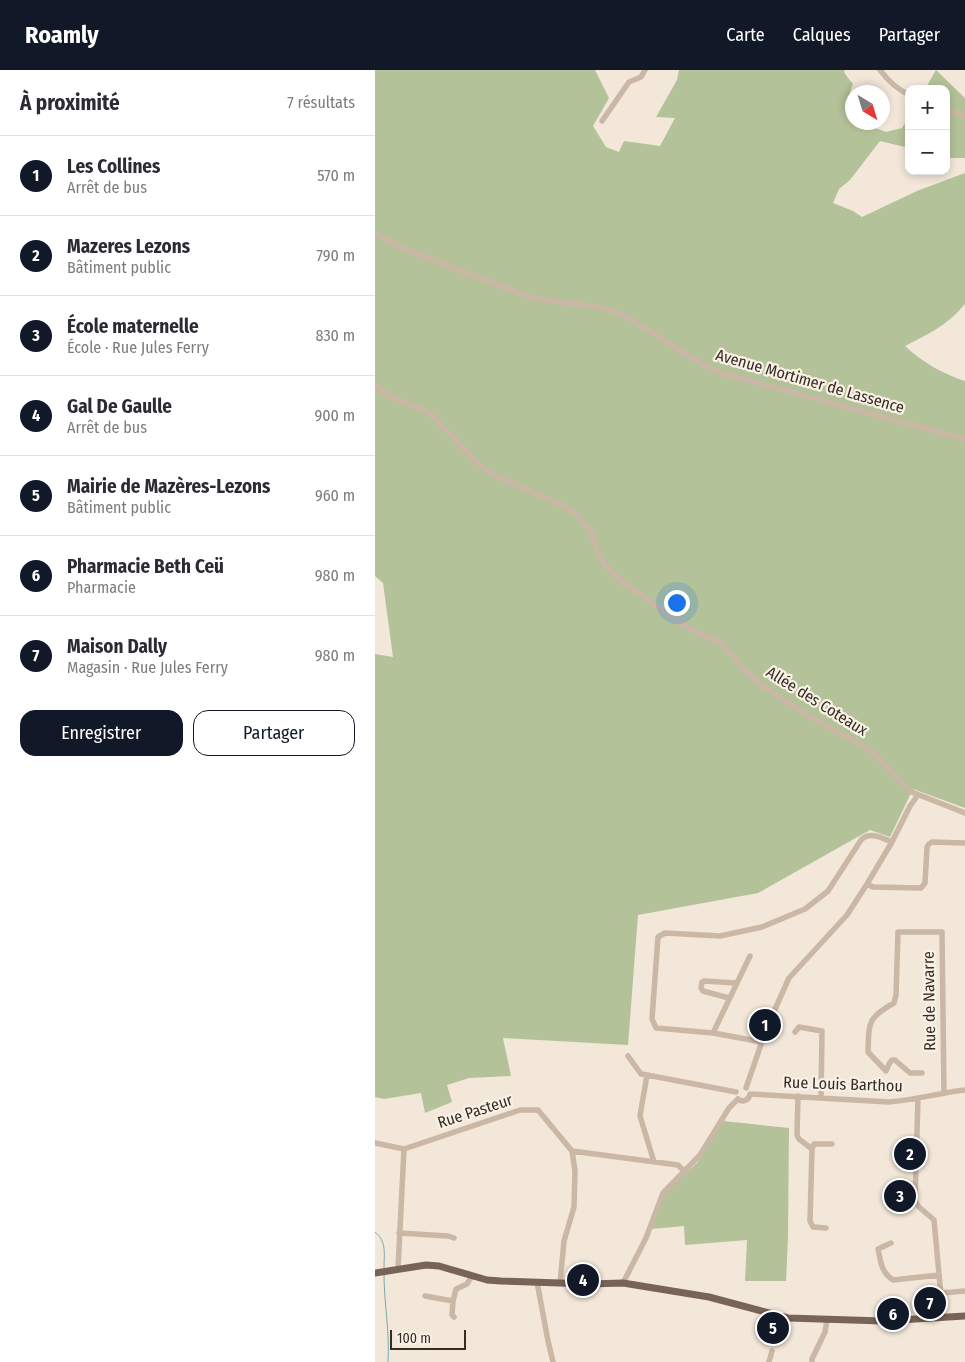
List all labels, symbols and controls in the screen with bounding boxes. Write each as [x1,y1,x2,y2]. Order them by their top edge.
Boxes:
text: Roamly [25,21,99,49]
text: Carte [726,24,765,46]
text: Calques [793,24,851,46]
text: Partager [879,24,940,46]
north arrow [845,85,890,130]
map controls [905,85,950,175]
button: + [905,85,950,130]
text: À proximité [20,90,120,116]
text: 7 résultats [287,93,355,112]
button: − [905,130,950,175]
text: Les Collines [67,155,160,178]
text: 1 [33,166,39,185]
text: 570 m [317,166,355,185]
text: Arrêt de bus [67,178,147,197]
text: Mazeres Lezons [67,235,190,258]
text: 2 [32,246,40,265]
text: 790 m [317,246,355,265]
text: Bâtiment public [67,258,171,277]
text: École maternelle [67,315,199,338]
text: 3 [32,326,40,345]
text: 830 m [315,326,355,345]
text: École · Rue Jules Ferry [67,338,209,357]
street label: Avenue Mortimer de Lassence [714,345,907,417]
text: Gal De Gaulle [67,395,172,418]
text: 4 [32,406,40,425]
text: 900 m [314,406,355,425]
text: Arrêt de bus [67,418,147,437]
text: Mairie de Mazères-Lezons [67,475,270,498]
text: 5 [32,486,40,505]
text: 960 m [315,486,355,505]
text: Bâtiment public [67,498,171,517]
text: Pharmacie Beth Ceü [67,555,224,578]
text: 6 [32,566,40,585]
text: 980 m [315,566,355,585]
text: Pharmacie [67,578,136,597]
your location [664,590,690,616]
text: Maison Dally [67,635,167,658]
text: 7 [33,646,39,665]
text: 980 m [315,646,355,665]
text: Magasin · Rue Jules Ferry [67,658,228,677]
street label: Allée des Coteaux [763,662,871,740]
button: Enregistrer [20,710,183,756]
button: Partager [193,710,355,756]
street label: Rue de Navarre [919,951,939,1051]
pin: 1 [749,1006,781,1044]
street label: Rue Louis Barthou [783,1072,903,1096]
street label: Rue Pasteur [435,1090,515,1132]
pin: 2 [894,1135,926,1173]
pin: 3 [884,1177,916,1215]
pin: 4 [567,1261,599,1299]
pin: 7 [914,1284,946,1322]
pin: 6 [877,1295,909,1333]
pin: 5 [757,1309,789,1347]
scale bar [390,1327,466,1350]
text: 100 m [397,1330,431,1347]

